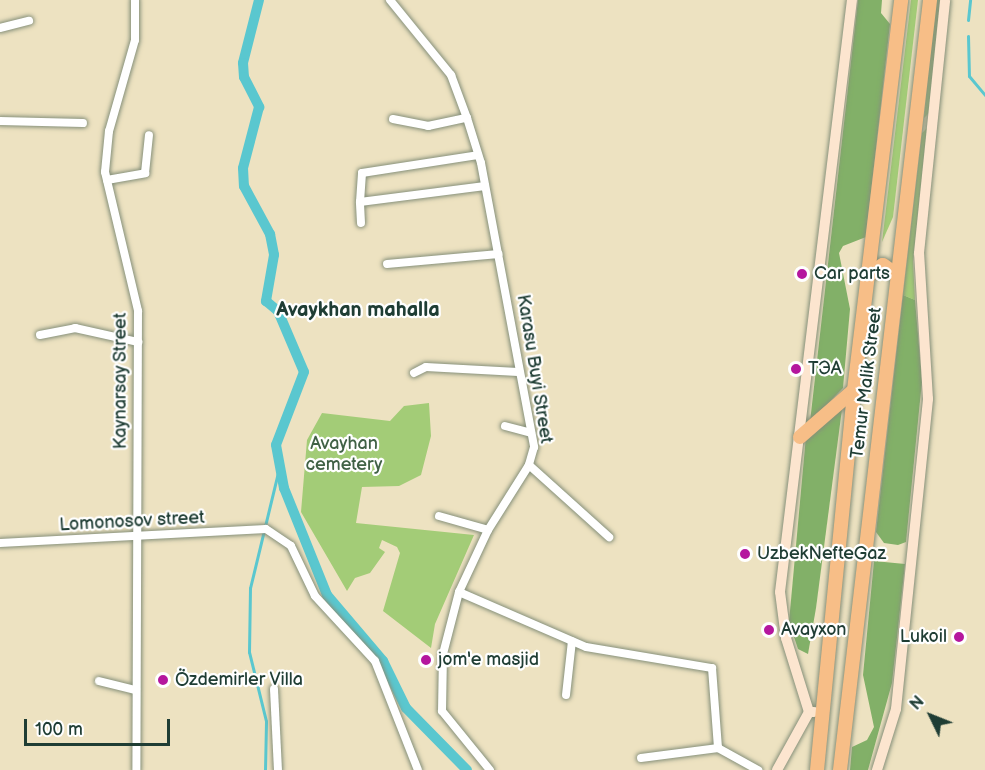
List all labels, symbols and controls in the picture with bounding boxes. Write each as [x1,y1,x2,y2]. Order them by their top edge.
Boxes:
place label: Car parts [814,263,890,285]
marker: Car parts [795,267,809,281]
street label: Karasu Buyi Street [512,293,556,445]
district label: Avaykhan mahalla [276,298,440,322]
street label: Temur Malik Street [847,306,887,460]
street label: Kaynarsay Street [110,312,132,450]
place label: ТЭА [808,358,842,380]
marker: ТЭА [789,362,803,376]
park label: Avayhan cemetery [305,434,383,476]
street label: Lomonosov street [59,507,205,537]
place label: UzbekNefteGaz [757,543,886,565]
marker: UzbekNefteGaz [738,547,752,561]
place label: Avayxon [781,619,847,641]
marker: Avayxon [762,623,776,637]
place label: Lukoil [900,626,947,648]
marker: Lukoil [952,630,966,644]
place label: jom'e masjid [438,649,539,671]
marker: jom'e masjid [419,653,433,667]
place label: Özdemirler Villa [175,669,303,691]
marker: Özdemirler Villa [156,673,170,687]
north arrow [901,686,961,746]
text: N [906,693,929,714]
scale bar [27,707,172,745]
text: 100 m [35,719,83,740]

